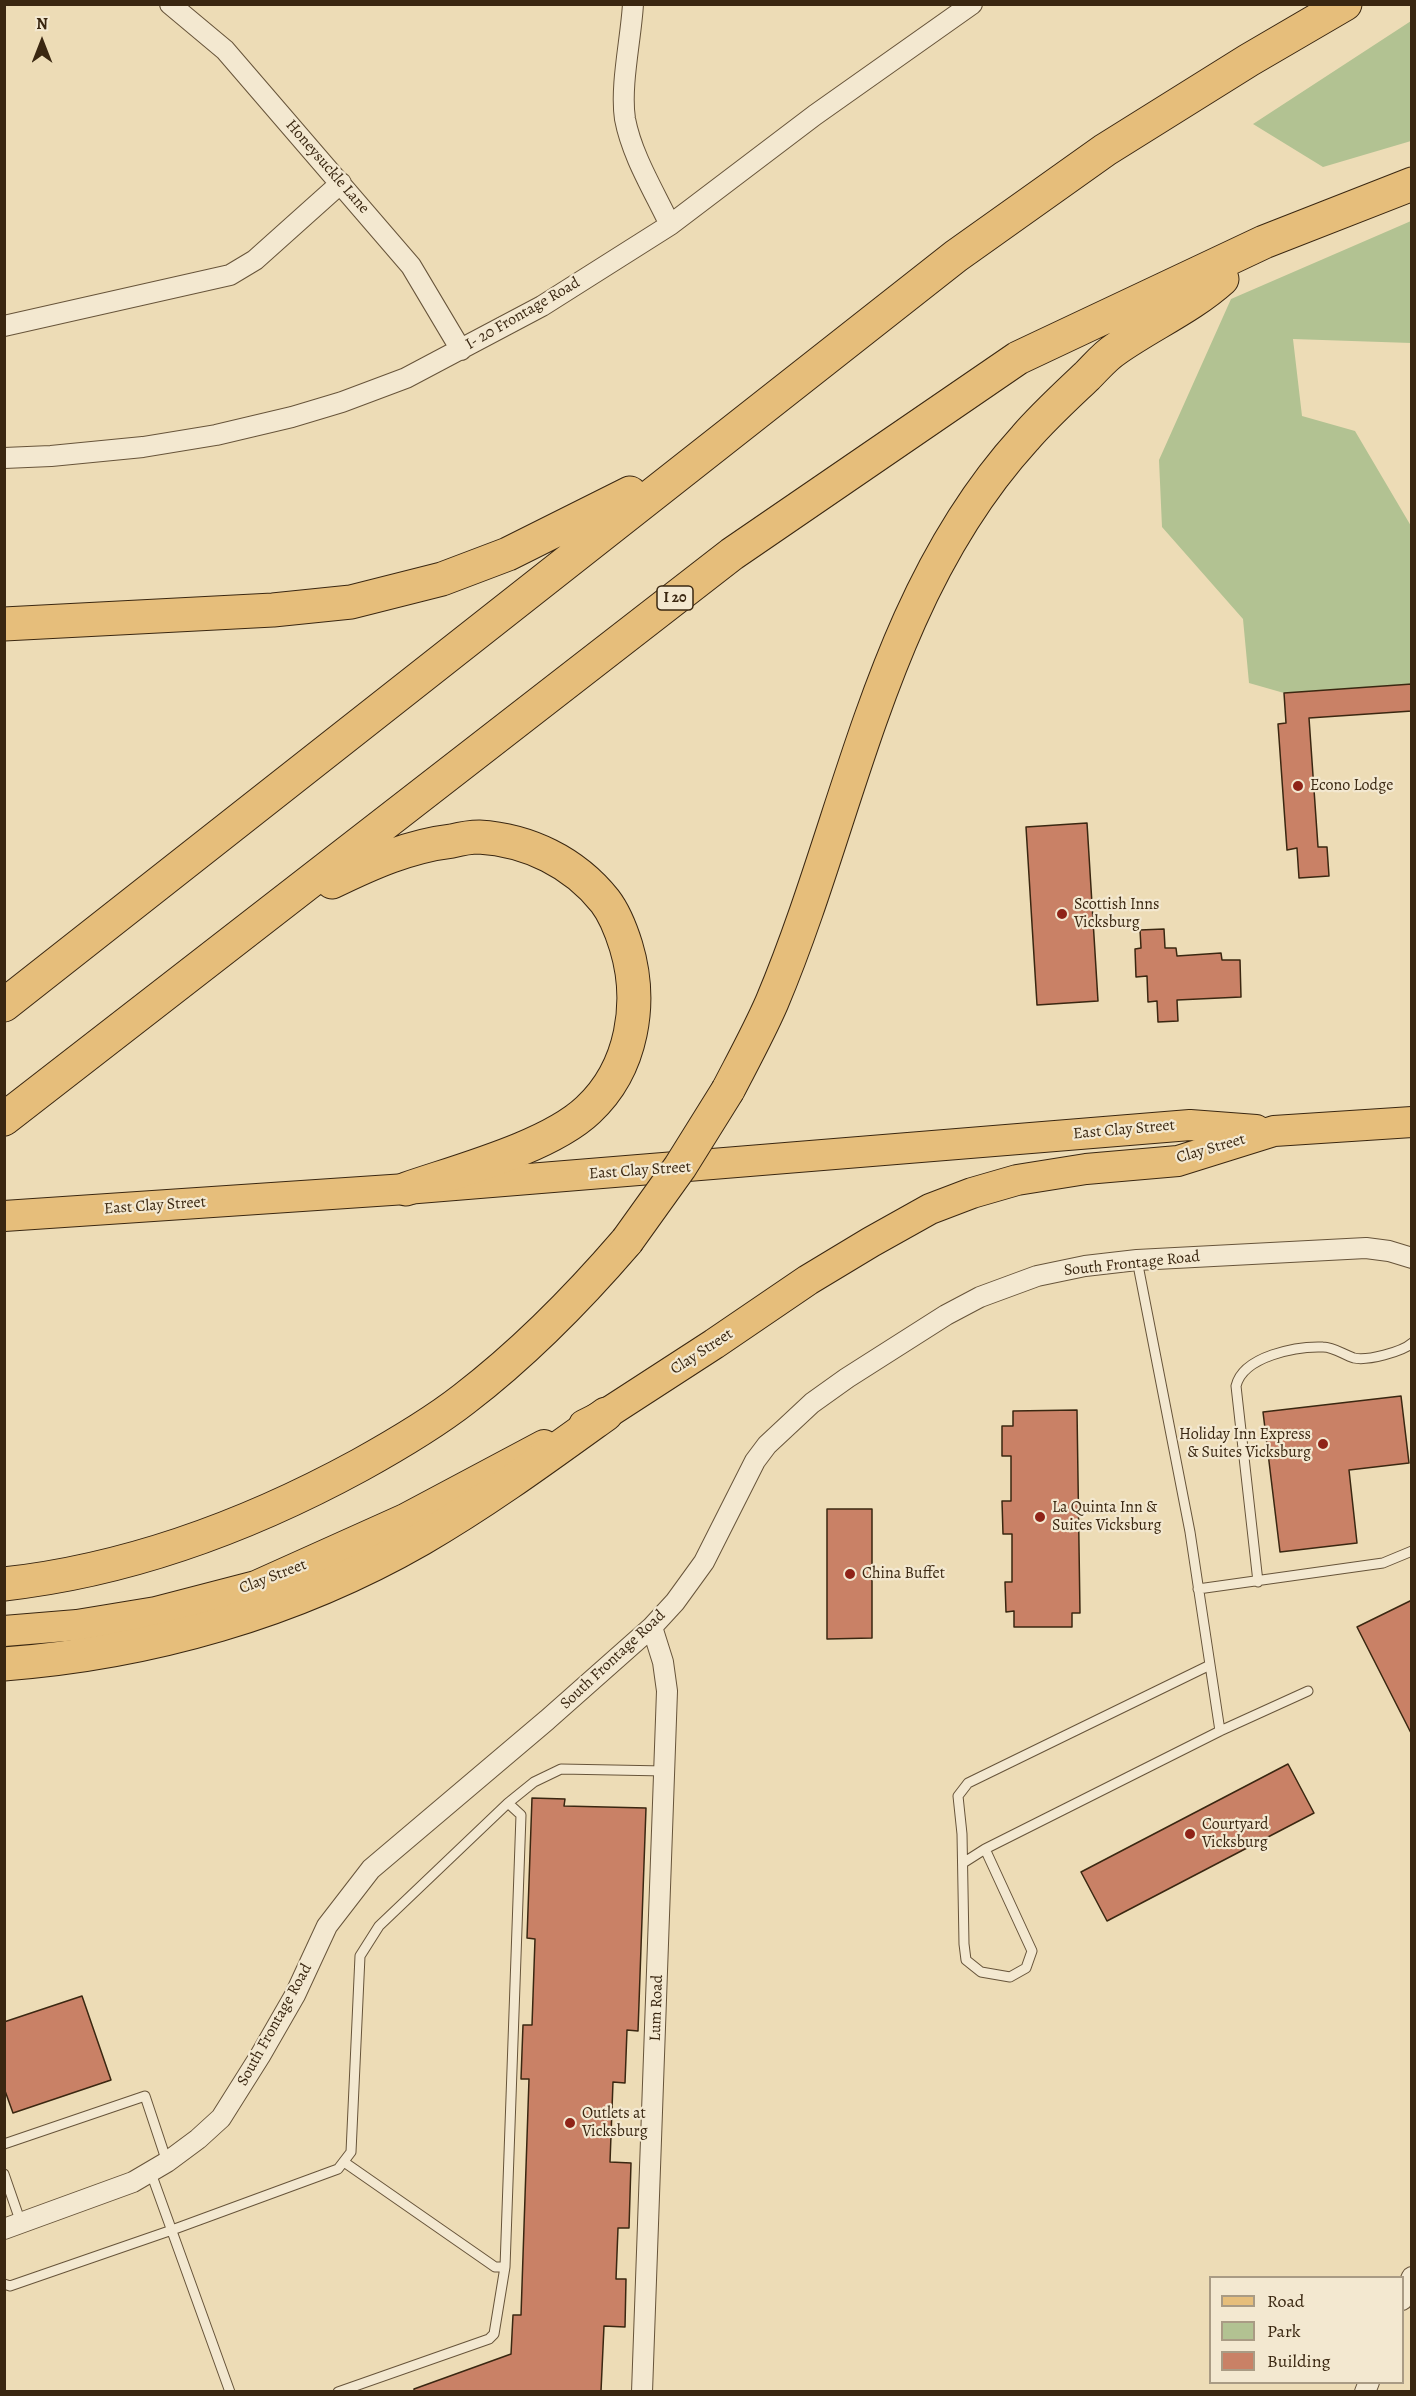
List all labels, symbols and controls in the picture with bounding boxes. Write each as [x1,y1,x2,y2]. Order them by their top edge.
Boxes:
north arrow [12,12,72,72]
text: N [36,13,48,35]
street label: Honeysuckle Lane [281,116,373,218]
street label: I- 20 Frontage Road [462,273,584,355]
road number: I 20 [657,586,693,610]
place label: Econo Lodge [1310,776,1393,796]
marker: Econo Lodge [1291,779,1305,793]
place label: Scottish Inns Vicksburg [1074,895,1159,933]
marker: Scottish Inns Vicksburg [1055,907,1069,921]
street label: East Clay Street [1072,1116,1176,1144]
street label: Clay Street [1174,1130,1248,1168]
street label: East Clay Street [588,1158,692,1184]
street label: East Clay Street [103,1193,207,1219]
street label: South Frontage Road [1063,1247,1201,1281]
street label: Clay Street [667,1325,737,1379]
place label: Holiday Inn Express & Suites Vicksburg [1179,1425,1311,1463]
marker: Holiday Inn Express & Suites Vicksburg [1316,1437,1330,1451]
place label: La Quinta Inn & Suites Vicksburg [1052,1498,1161,1536]
marker: La Quinta Inn & Suites Vicksburg [1033,1510,1047,1524]
street label: Clay Street [237,1555,309,1599]
place label: China Buffet [862,1564,945,1584]
marker: China Buffet [843,1567,857,1581]
street label: South Frontage Road [556,1606,670,1714]
place label: Courtyard Vicksburg [1202,1815,1269,1853]
marker: Courtyard Vicksburg [1183,1827,1197,1841]
street label: South Frontage Road [233,1961,317,2089]
street label: Lum Road [646,1974,668,2042]
place label: Outlets at Vicksburg [582,2104,648,2142]
marker: Outlets at Vicksburg [563,2116,577,2130]
legend [1209,2276,1404,2384]
text: Road [1267,2289,1304,2313]
text: Park [1267,2319,1301,2343]
text: Building [1267,2349,1331,2373]

